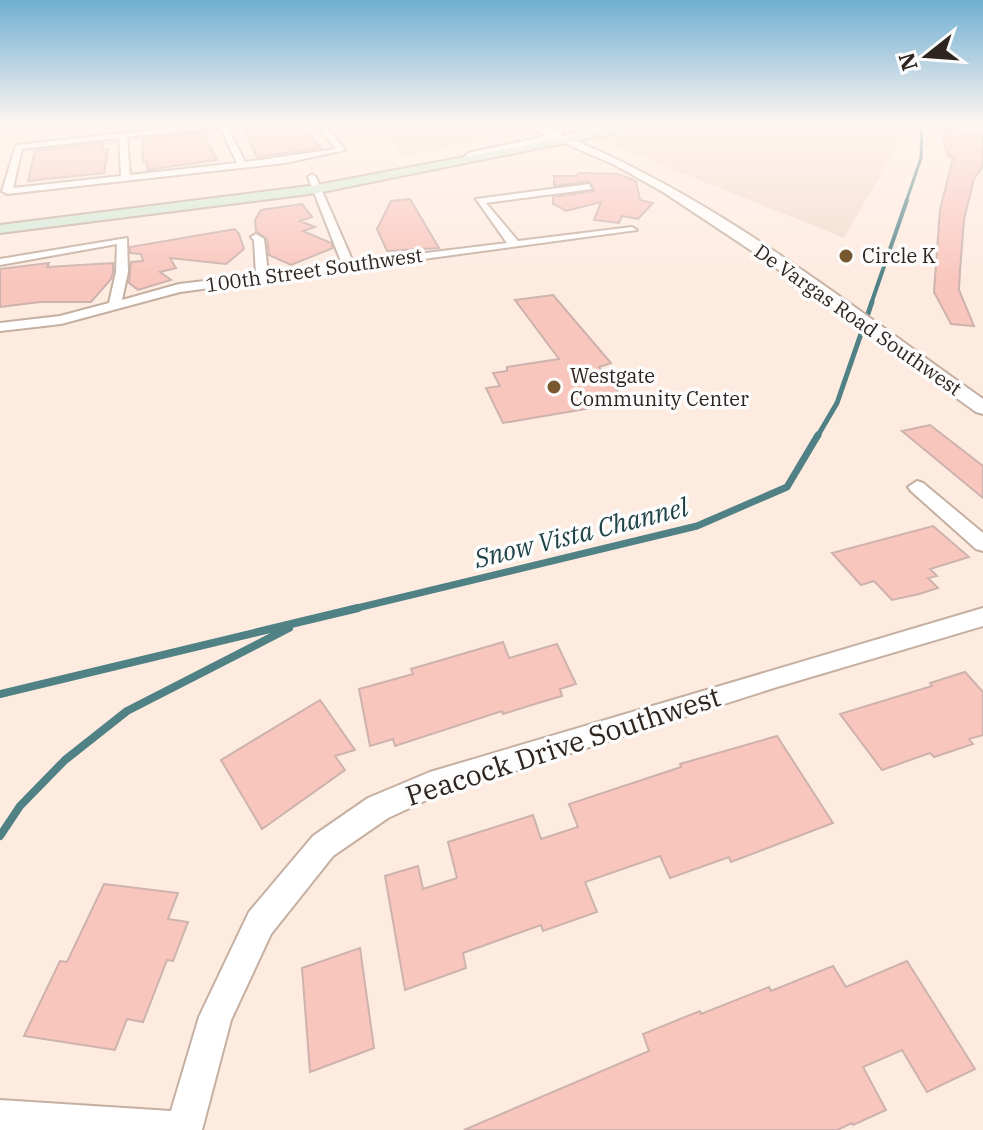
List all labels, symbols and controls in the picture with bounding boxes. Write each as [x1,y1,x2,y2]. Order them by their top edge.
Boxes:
north arrow [887,16,967,96]
text: N [891,49,924,75]
street label: De Vargas Road Southwest [749,238,967,402]
street label: 100th Street Southwest [204,241,424,298]
place label: Circle K [862,242,936,269]
marker: Circle K [837,247,855,265]
place label: Westgate Community Center [570,362,749,412]
marker: Westgate Community Center [545,378,563,396]
water label: Snow Vista Channel [469,489,692,575]
street label: Peacock Drive Southwest [401,677,725,814]

